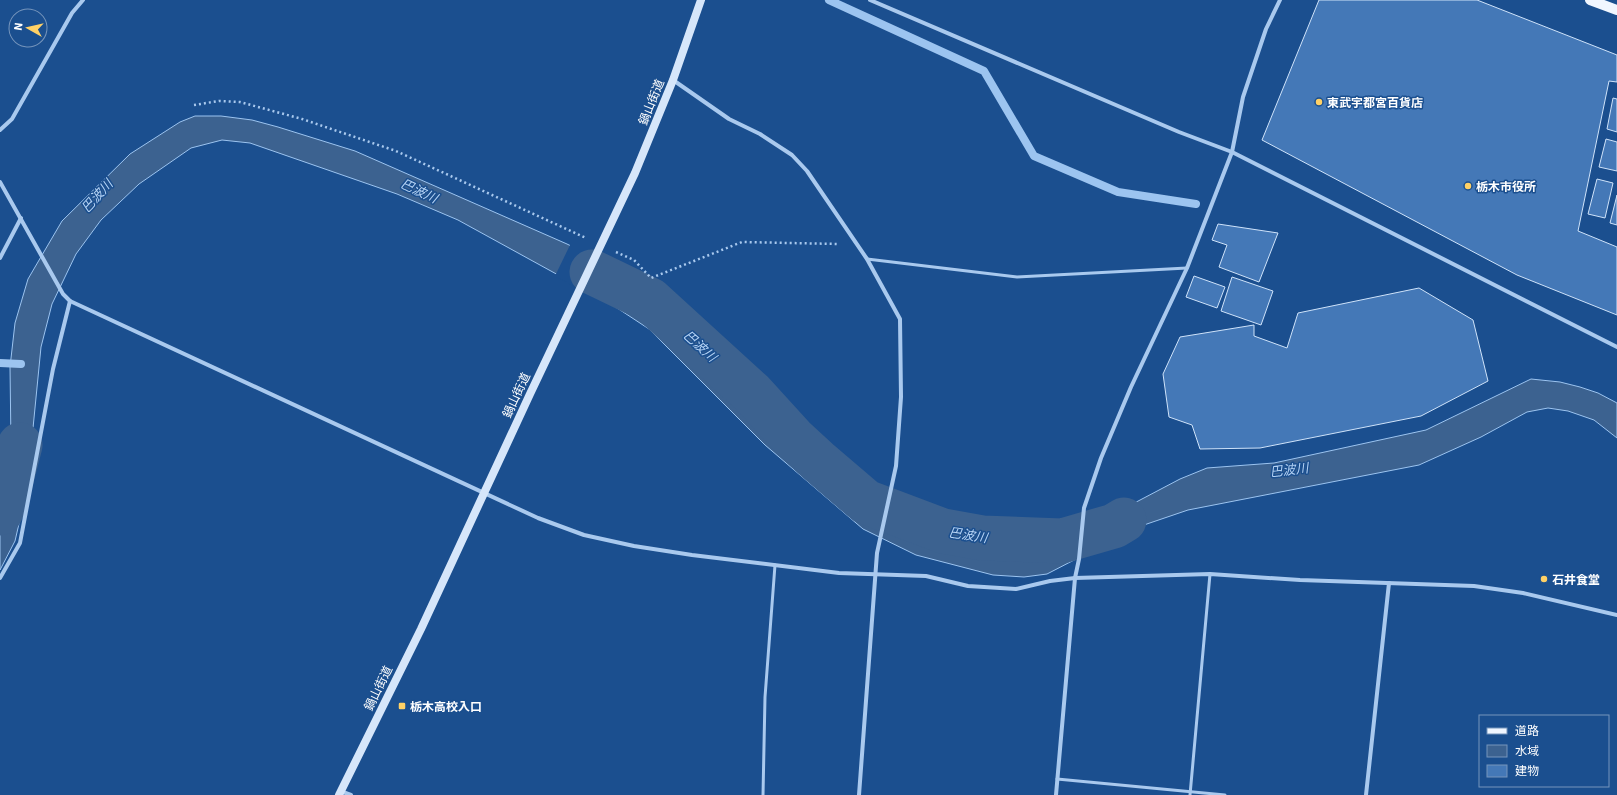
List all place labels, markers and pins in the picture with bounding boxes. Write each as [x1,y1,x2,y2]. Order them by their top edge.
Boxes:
place label: 東武宇都宮百貨店 [1327,95,1423,110]
marker: 東武宇都宮百貨店 [1314,97,1324,107]
place label: 栃木市役所 [1476,179,1536,194]
marker: 栃木市役所 [1463,181,1473,191]
place label: 石井食堂 [1552,572,1600,587]
marker: 石井食堂 [1539,574,1549,584]
place label: 栃木高校入口 [410,699,482,714]
marker: 栃木高校入口 [397,701,407,711]

